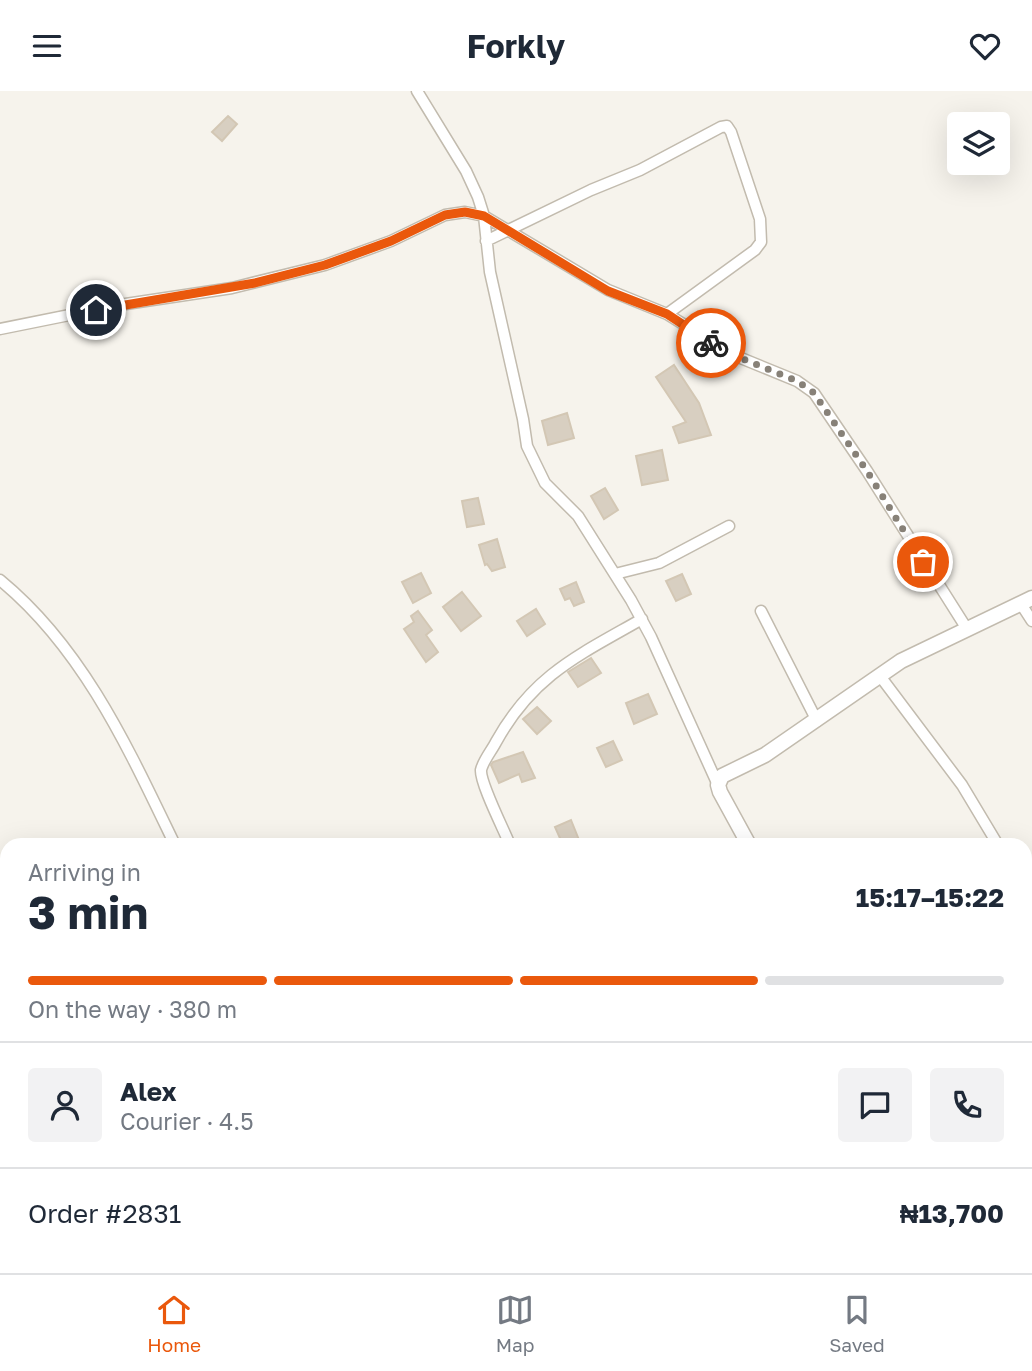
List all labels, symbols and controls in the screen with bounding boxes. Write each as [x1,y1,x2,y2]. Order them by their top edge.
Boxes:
icon: menu [28,27,66,65]
text: Forkly [467,27,565,65]
icon: heart [966,27,1004,65]
map controls [947,112,1010,175]
button: layers [947,112,1010,175]
pin [66,280,126,340]
icon: home [77,291,115,329]
courier [676,308,746,378]
icon: bike [692,324,730,362]
pin [893,532,953,592]
icon: bag [904,543,942,581]
text: Arriving in [28,858,141,886]
text: 15:17–15:22 [856,882,1004,913]
text: 3 min [28,884,148,939]
text: On the way · 380 m [28,995,237,1023]
button: person [28,1068,102,1142]
button: chat [838,1068,912,1142]
button: phone [930,1068,1004,1142]
text: Alex [120,1076,177,1107]
text: Courier · 4.5 [120,1107,253,1135]
text: Order #2831 [28,1198,181,1229]
text: ₦13,700 [900,1198,1004,1229]
tab: Home [147,1291,201,1356]
tab: Map [496,1291,534,1356]
tab: Saved [829,1291,885,1356]

